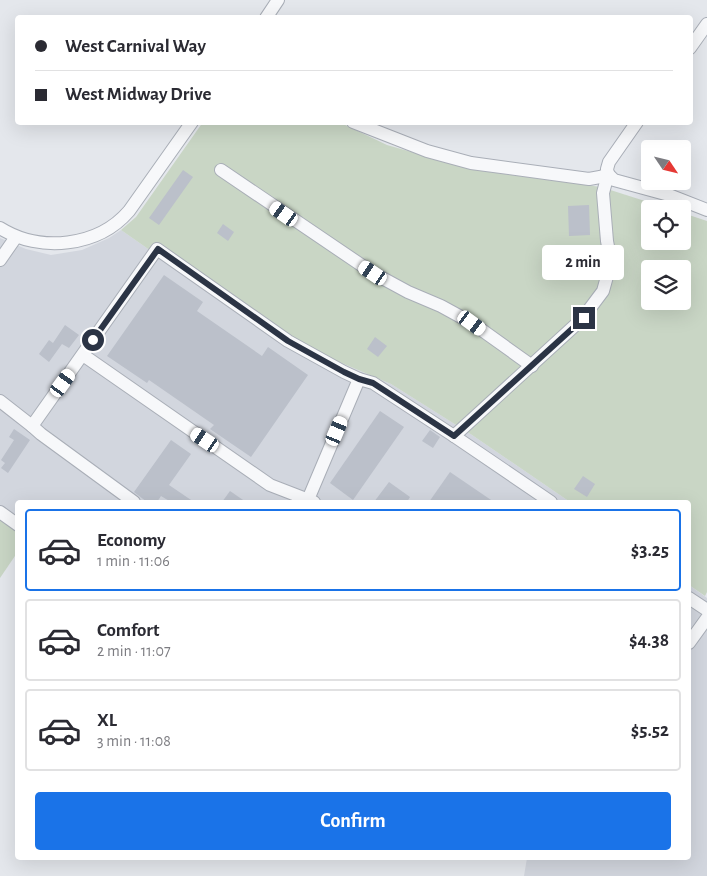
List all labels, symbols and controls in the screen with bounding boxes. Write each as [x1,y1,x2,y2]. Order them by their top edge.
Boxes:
text: West Carnival Way [65,37,206,56]
text: West Midway Drive [65,85,211,104]
north arrow [641,140,691,190]
map controls [641,140,691,310]
car [267,199,300,229]
button: locate [641,200,691,250]
callout: 2 min [543,246,625,280]
text: 2 min [565,254,601,270]
car [356,258,389,288]
button: layers [641,260,691,310]
route end [573,307,595,329]
car [455,308,488,338]
route start [82,329,104,351]
car [48,366,77,400]
car [324,414,349,448]
car [188,425,221,455]
icon: car [37,528,82,573]
text: Economy [97,531,166,550]
text: $3.25 [631,541,669,560]
text: 1 min · 11:06 [97,553,170,569]
icon: car [37,618,82,663]
text: Comfort [97,621,159,640]
text: $4.38 [629,631,669,650]
text: 2 min · 11:07 [97,643,171,659]
icon: car [37,708,82,753]
text: XL [97,711,117,730]
text: $5.52 [631,721,669,740]
text: 3 min · 11:08 [97,733,171,749]
button: Confirm [35,792,671,850]

